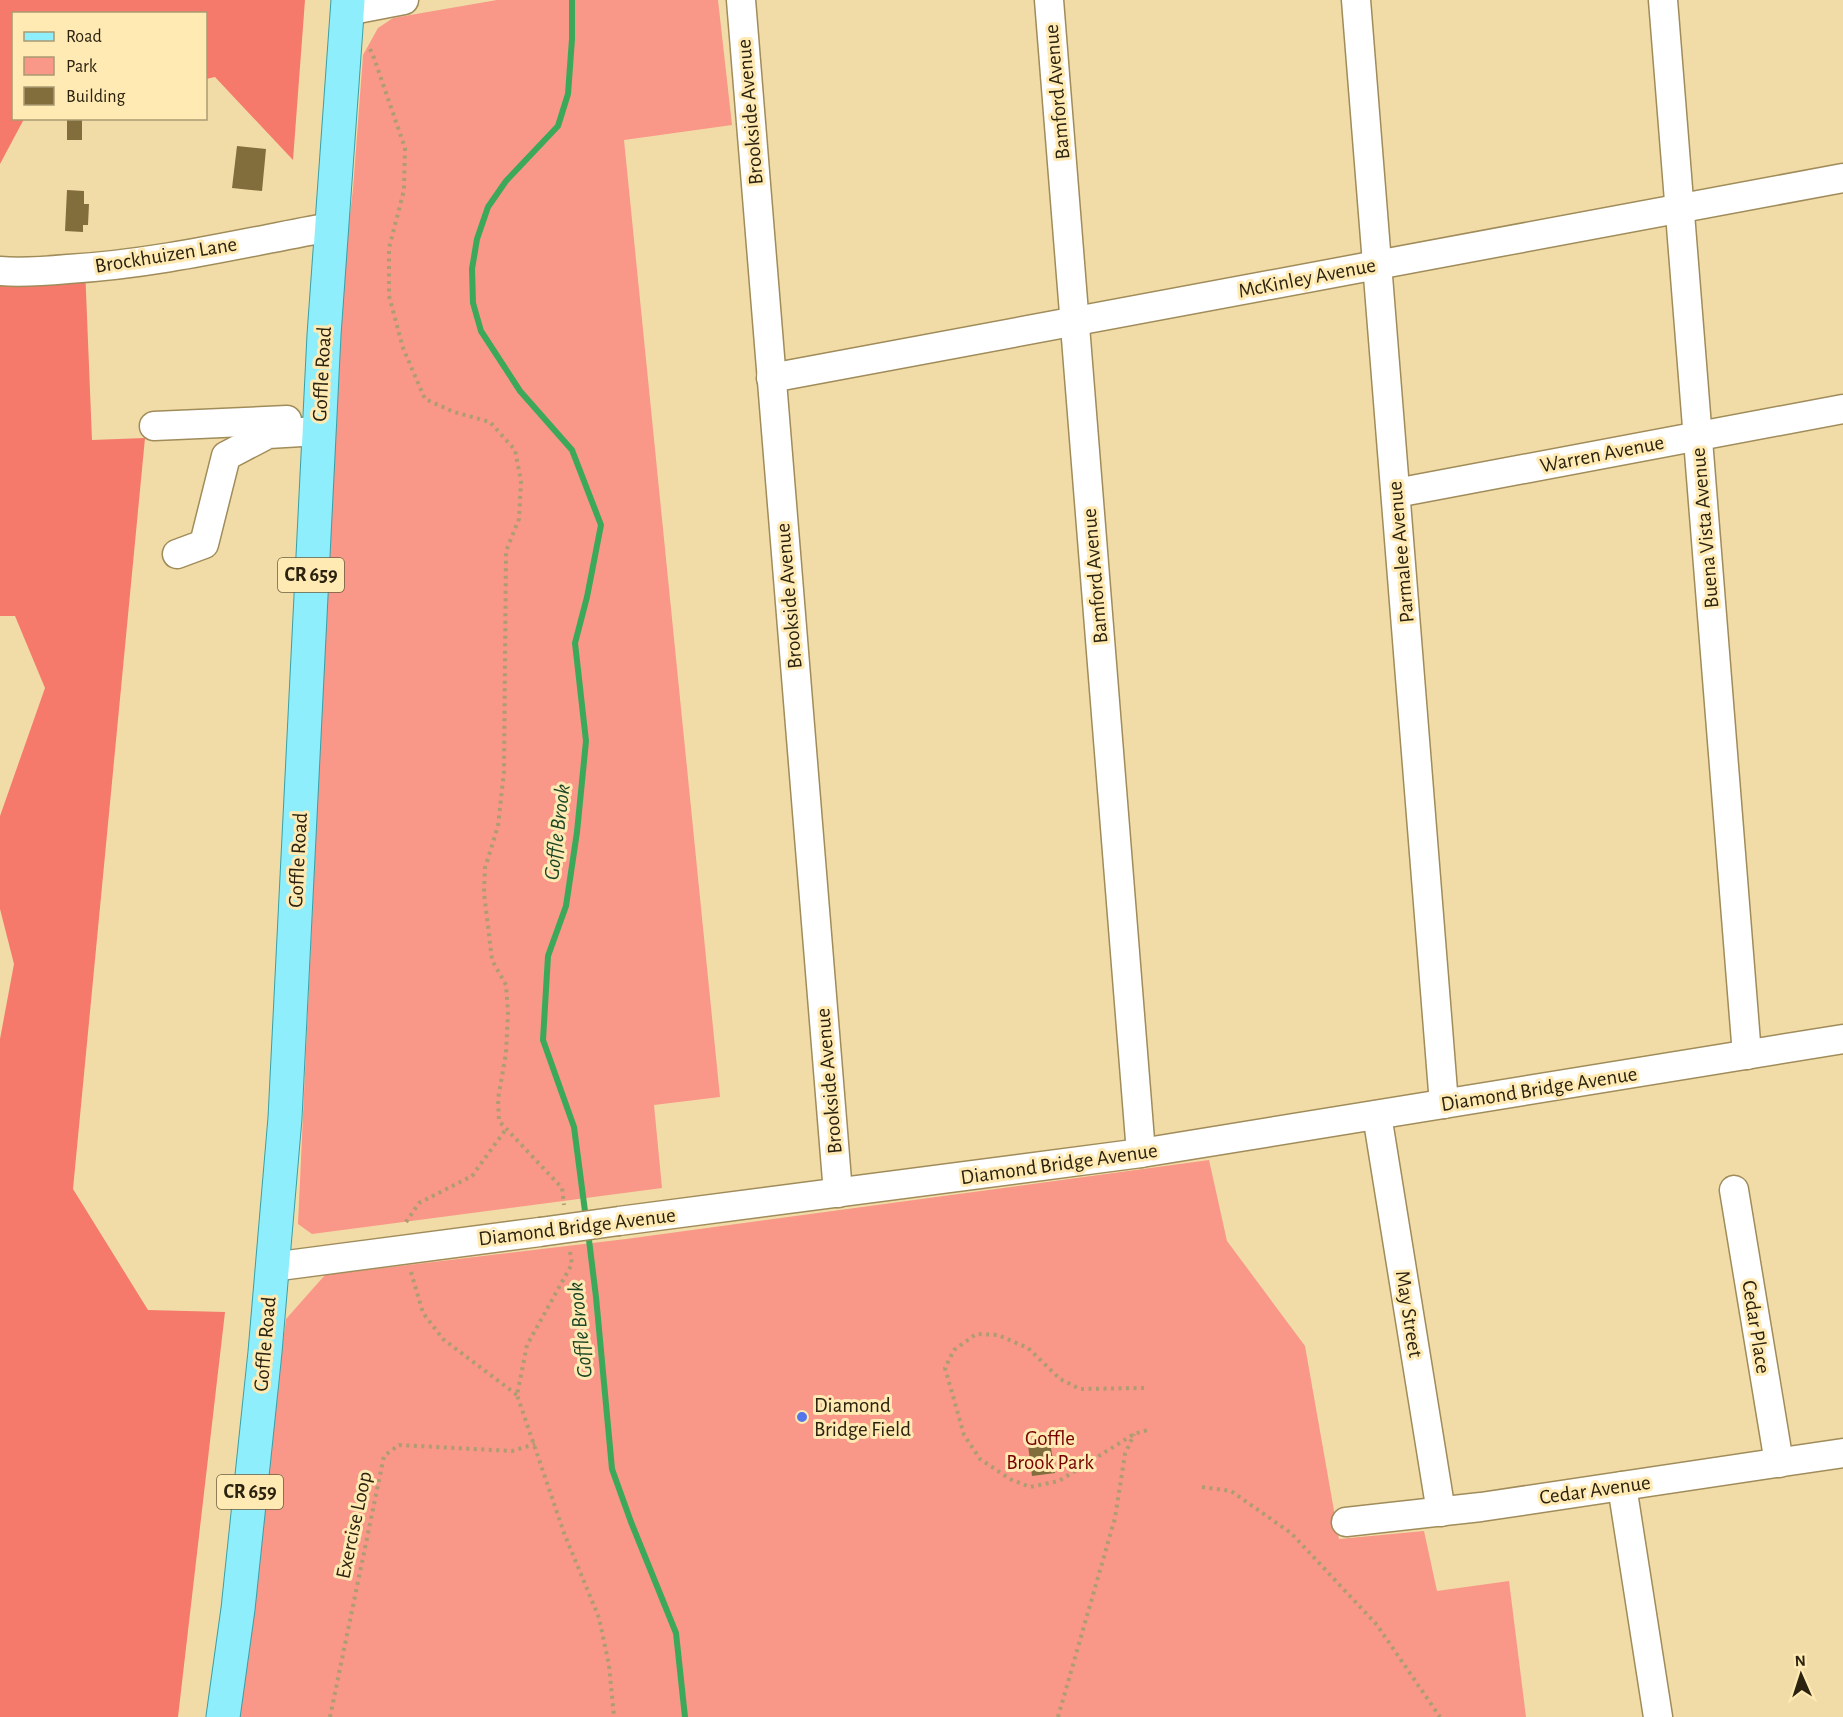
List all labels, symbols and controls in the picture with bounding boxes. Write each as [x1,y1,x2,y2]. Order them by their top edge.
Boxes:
legend [12,12,207,120]
street label: Bamford Avenue [1041,23,1073,161]
text: Road [66,28,102,46]
street label: Brookside Avenue [733,38,767,186]
text: Park [66,58,98,76]
text: Building [66,88,126,106]
street label: Brockhuizen Lane [93,233,239,277]
street label: McKinley Avenue [1237,254,1377,302]
street label: Goffle Road [309,326,335,422]
street label: Warren Avenue [1538,432,1666,476]
street label: Buena Vista Avenue [1688,447,1722,609]
street label: Parmalee Avenue [1384,480,1418,624]
street label: Bamford Avenue [1079,507,1111,645]
street label: Brookside Avenue [772,522,806,670]
road number: CR 659 [278,558,344,592]
water label: Goffle Brook [540,783,574,881]
street label: Goffle Road [285,812,311,908]
street label: Brookside Avenue [812,1007,846,1155]
street label: Diamond Bridge Avenue [1439,1063,1639,1115]
street label: Diamond Bridge Avenue [959,1140,1159,1188]
street label: Diamond Bridge Avenue [477,1204,677,1250]
street label: May Street [1392,1269,1426,1359]
street label: Cedar Place [1738,1279,1774,1375]
water label: Goffle Brook [564,1281,596,1379]
street label: Goffle Road [250,1296,280,1392]
place label: Diamond Bridge Field [814,1395,911,1440]
marker: Diamond Bridge Field [795,1410,809,1424]
park label: Goffle Brook Park [1006,1428,1094,1473]
street label: Exercise Loop [332,1469,376,1581]
street label: Cedar Avenue [1538,1472,1652,1508]
road number: CR 659 [217,1475,283,1509]
north arrow [1771,1645,1831,1705]
text: N [1794,1653,1806,1669]

